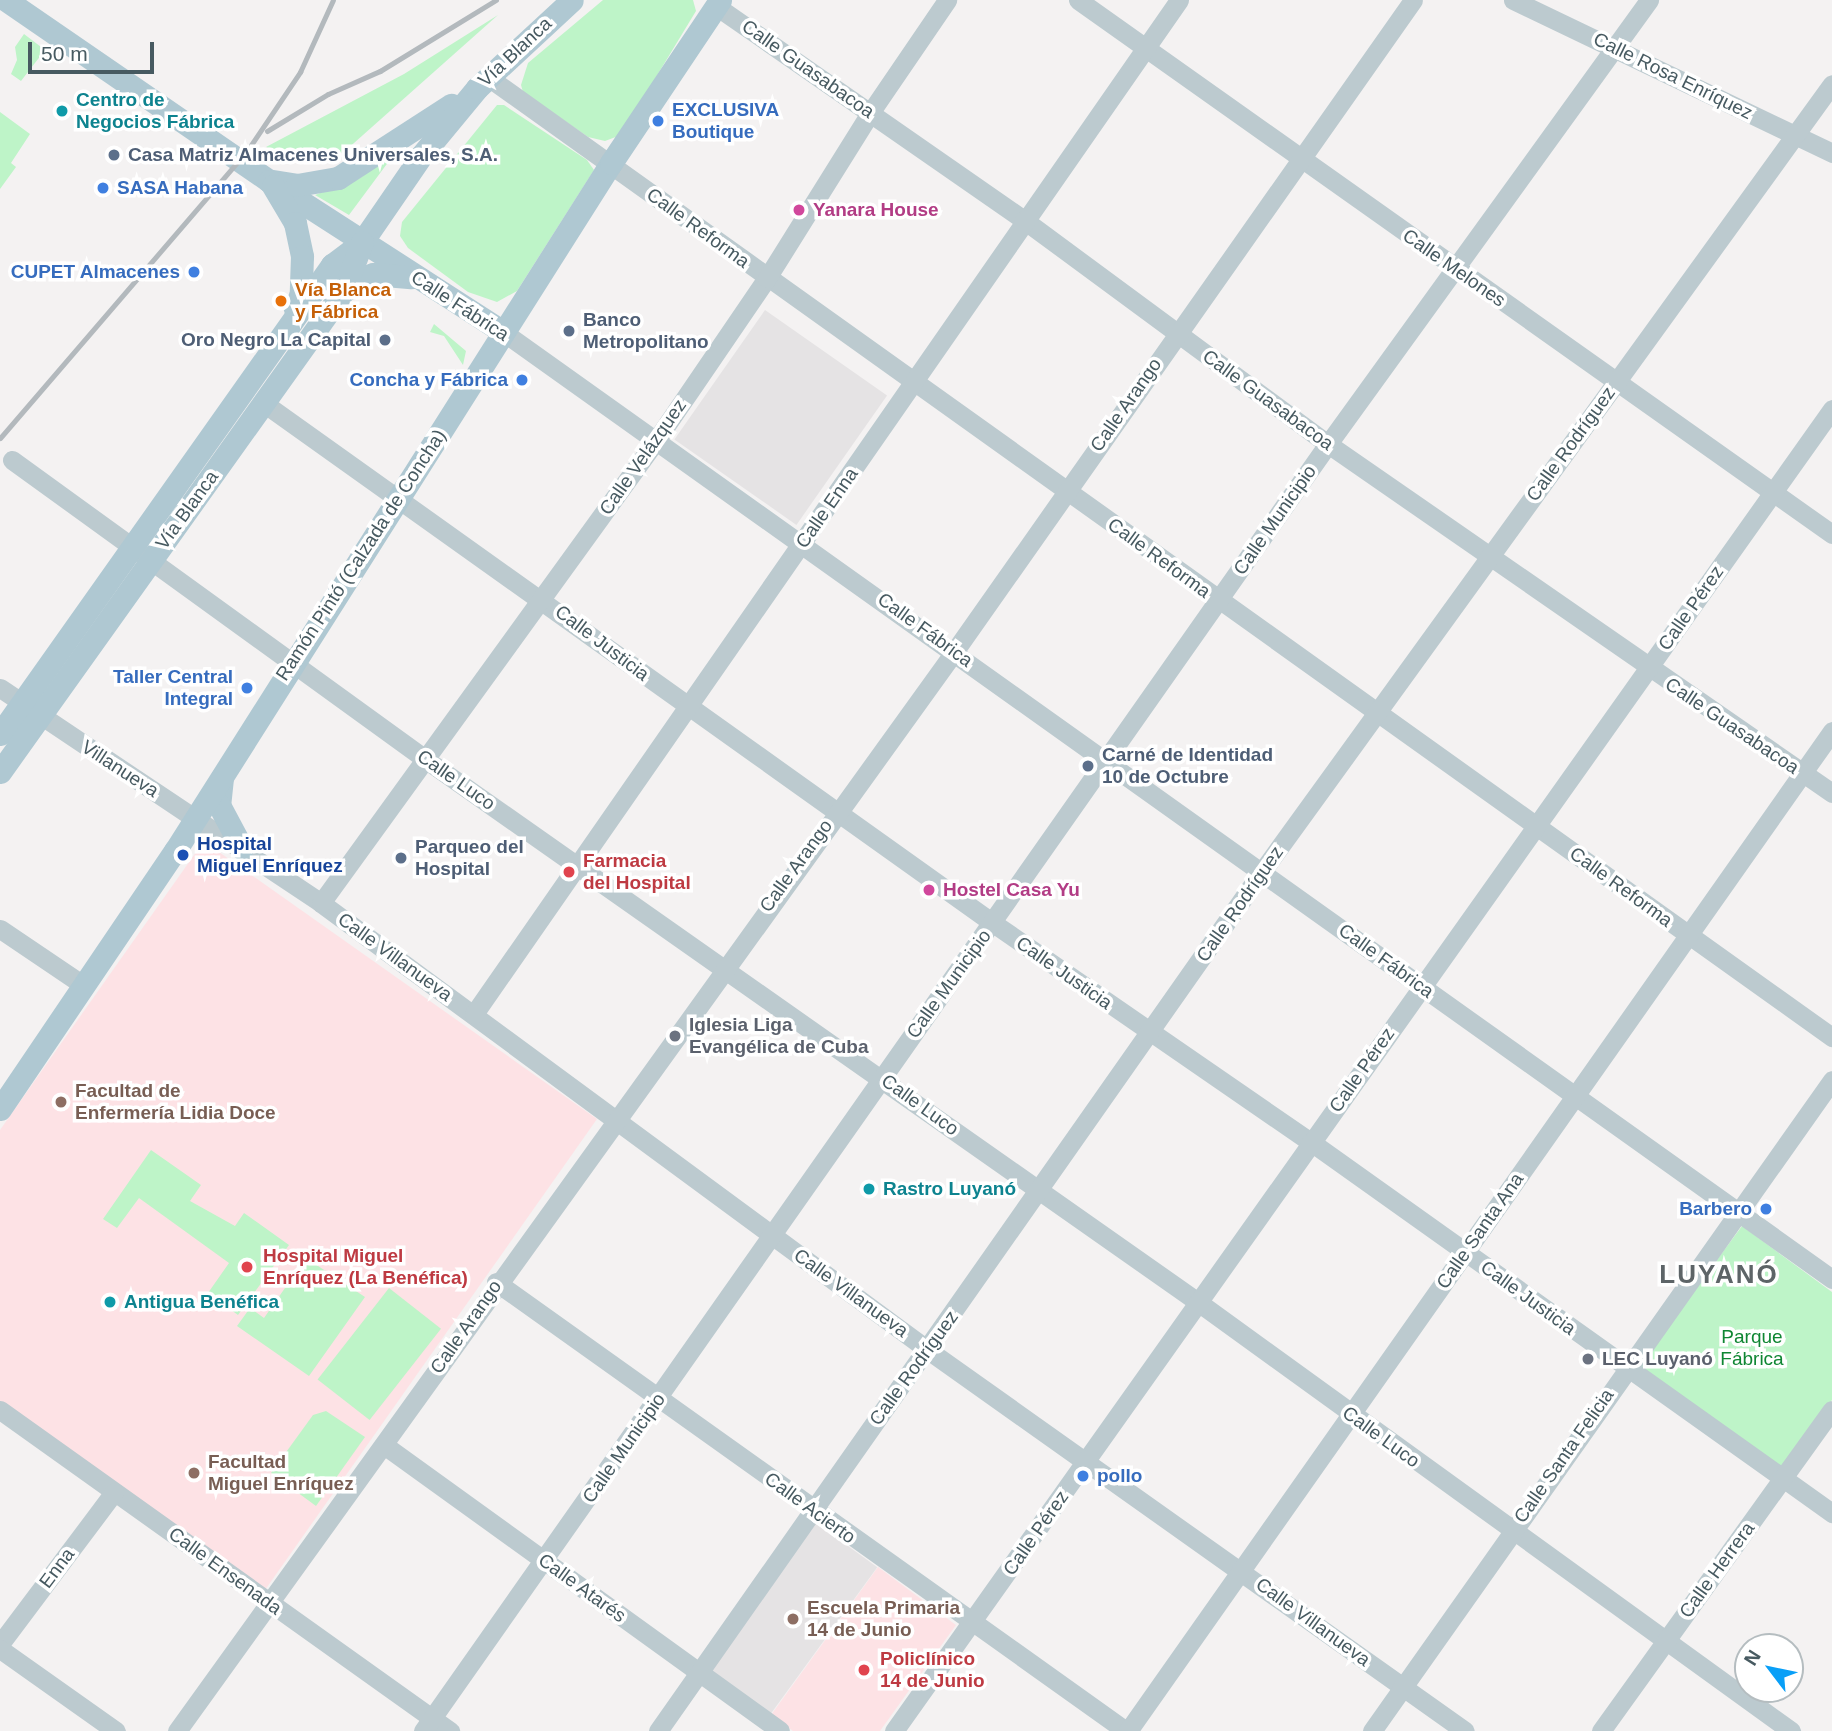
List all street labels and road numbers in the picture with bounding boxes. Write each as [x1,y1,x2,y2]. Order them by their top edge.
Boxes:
street label: Vía Blanca [474,12,556,92]
street label: Calle Guasabacoa [737,15,879,123]
street label: Calle Rosa Enríquez [1590,28,1756,124]
street label: Calle Reforma [642,183,754,273]
street label: Calle Melones [1398,224,1510,312]
street label: Calle Fábrica [407,266,513,346]
street label: Calle Guasabacoa [1198,345,1338,455]
street label: Calle Arango [1085,353,1167,457]
street label: Calle Rodríguez [1522,382,1620,506]
street label: Calle Velázquez [595,395,691,519]
street label: Ramón Pintó (Calzada de Concha) [271,425,451,685]
street label: Calle Municipio [1229,461,1321,579]
street label: Calle Enna [791,463,863,553]
street label: Vía Blanca [151,466,223,554]
street label: Calle Reforma [1103,513,1215,603]
street label: Calle Pérez [1653,561,1729,655]
street label: Calle Fábrica [873,588,977,672]
street label: Calle Justicia [550,600,654,686]
street label: Calle Guasabacoa [1661,673,1803,779]
street label: Villanueva [77,736,163,802]
street label: Calle Luco [413,745,499,815]
street label: Calle Arango [754,815,838,917]
street label: Calle Rodríguez [1192,842,1288,966]
street label: Calle Reforma [1565,842,1677,932]
street label: Calle Villanueva [333,908,457,1006]
street label: Calle Fábrica [1334,919,1438,1003]
street label: Calle Municipio [902,925,996,1043]
street label: Calle Justicia [1012,932,1116,1014]
street label: Calle Pérez [1324,1023,1400,1117]
street label: Calle Luco [877,1069,963,1141]
street label: Calle Santa Ana [1431,1168,1529,1294]
street label: Calle Villanueva [789,1244,913,1342]
street label: Calle Justicia [1476,1256,1580,1340]
street label: Calle Arango [425,1275,507,1379]
street label: Calle Rodríguez [865,1306,963,1430]
street label: Calle Santa Felicia [1509,1385,1619,1527]
street label: Calle Municipio [578,1389,670,1507]
street label: Calle Luco [1338,1401,1424,1473]
street label: Calle Acierto [760,1467,860,1549]
street label: Calle Pérez [998,1486,1074,1580]
street label: Calle Herrera [1675,1518,1759,1622]
street label: Calle Ensenada [164,1522,286,1620]
street label: Enna [35,1543,79,1593]
street label: Calle Atarés [533,1548,631,1628]
street label: Calle Villanueva [1251,1573,1375,1671]

